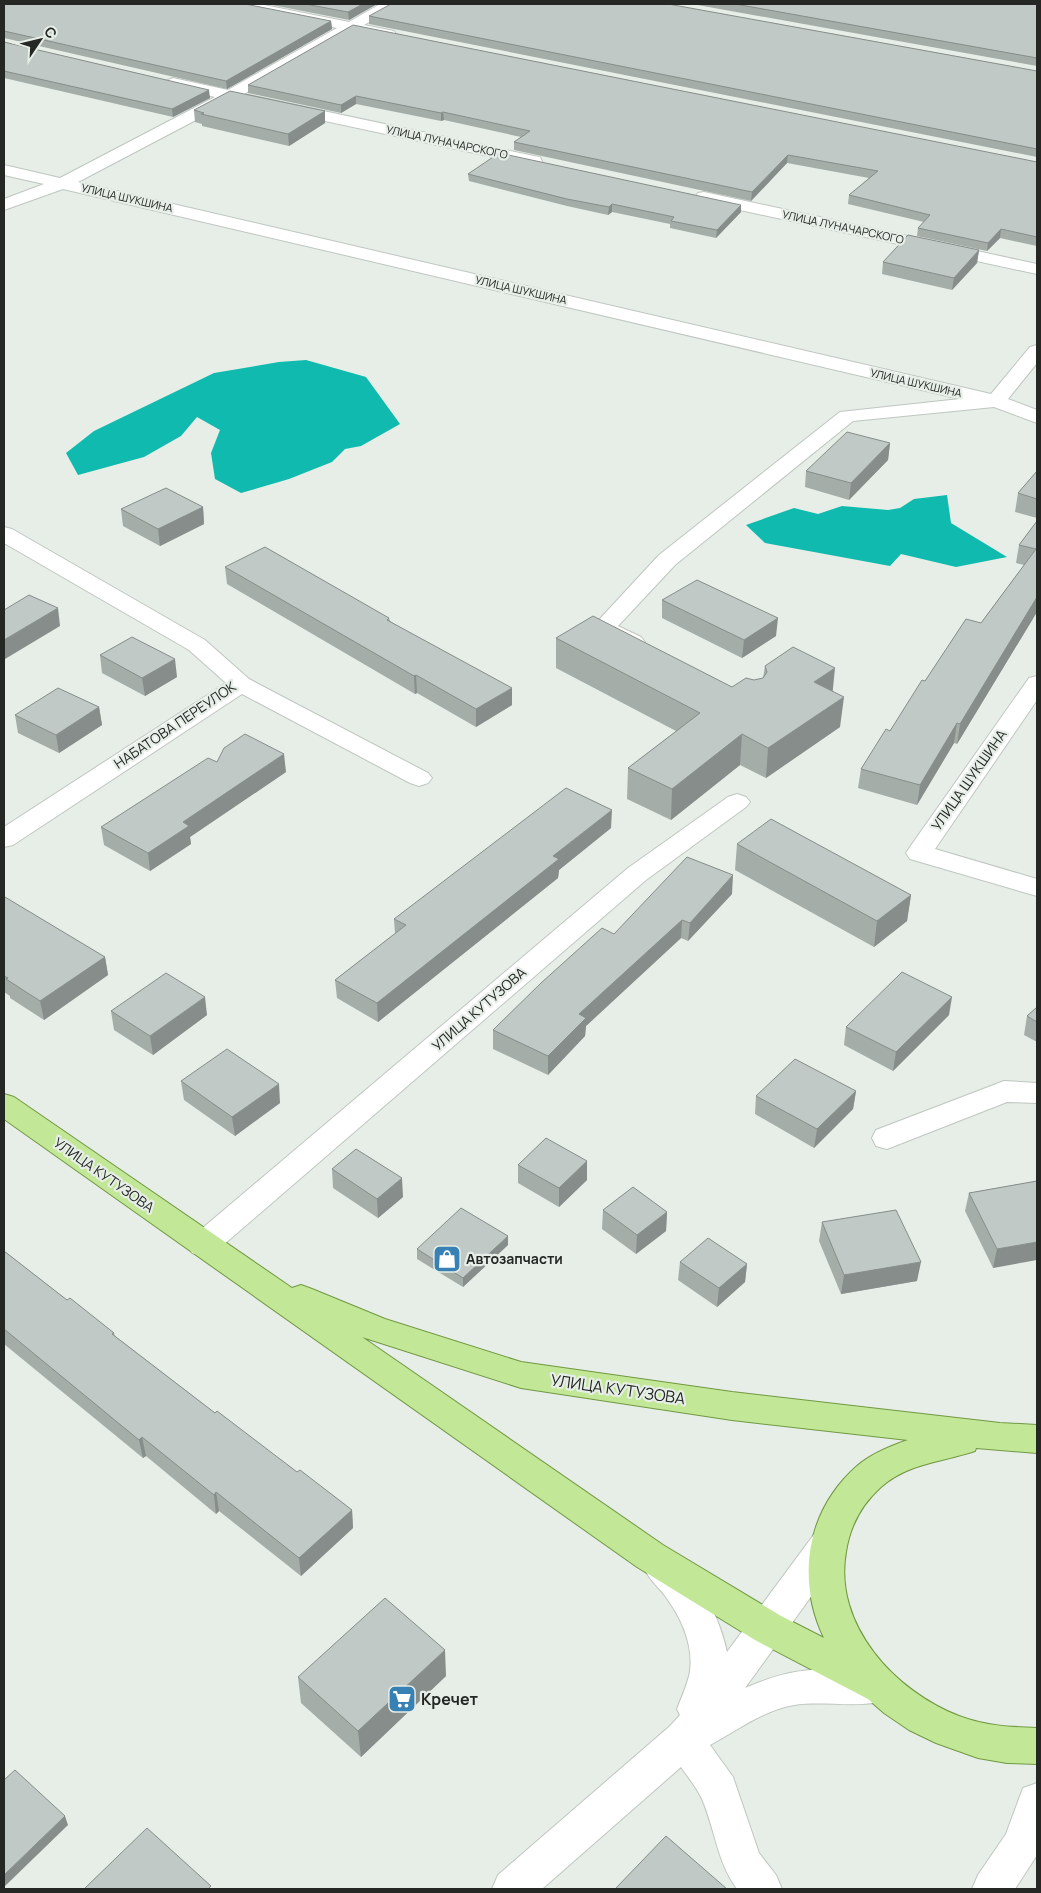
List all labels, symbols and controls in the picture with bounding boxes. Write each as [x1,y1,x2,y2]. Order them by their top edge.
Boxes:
north arrow [15,15,65,65]
text: С [40,23,62,42]
street label: УЛИЦА ЛУНАЧАРСКОГО [385,121,509,162]
street label: УЛИЦА ШУКШИНА [80,180,174,215]
street label: УЛИЦА ЛУНАЧАРСКОГО [781,206,905,247]
street label: УЛИЦА ШУКШИНА [474,272,568,307]
street label: УЛИЦА ШУКШИНА [869,365,963,400]
street label: НАБАТОВА ПЕРЕУЛОК [110,676,240,773]
street label: УЛИЦА ШУКШИНА [927,725,1011,834]
street label: УЛИЦА КУТУЗОВА [428,962,530,1055]
street label: УЛИЦА КУТУЗОВА [50,1133,158,1216]
shop icon: Автозапчасти [432,1244,462,1274]
place label: Автозапчасти [466,1249,563,1268]
street label: УЛИЦА КУТУЗОВА [549,1369,687,1409]
supermarket icon: Кречет [387,1684,417,1714]
place label: Кречет [421,1688,478,1710]

